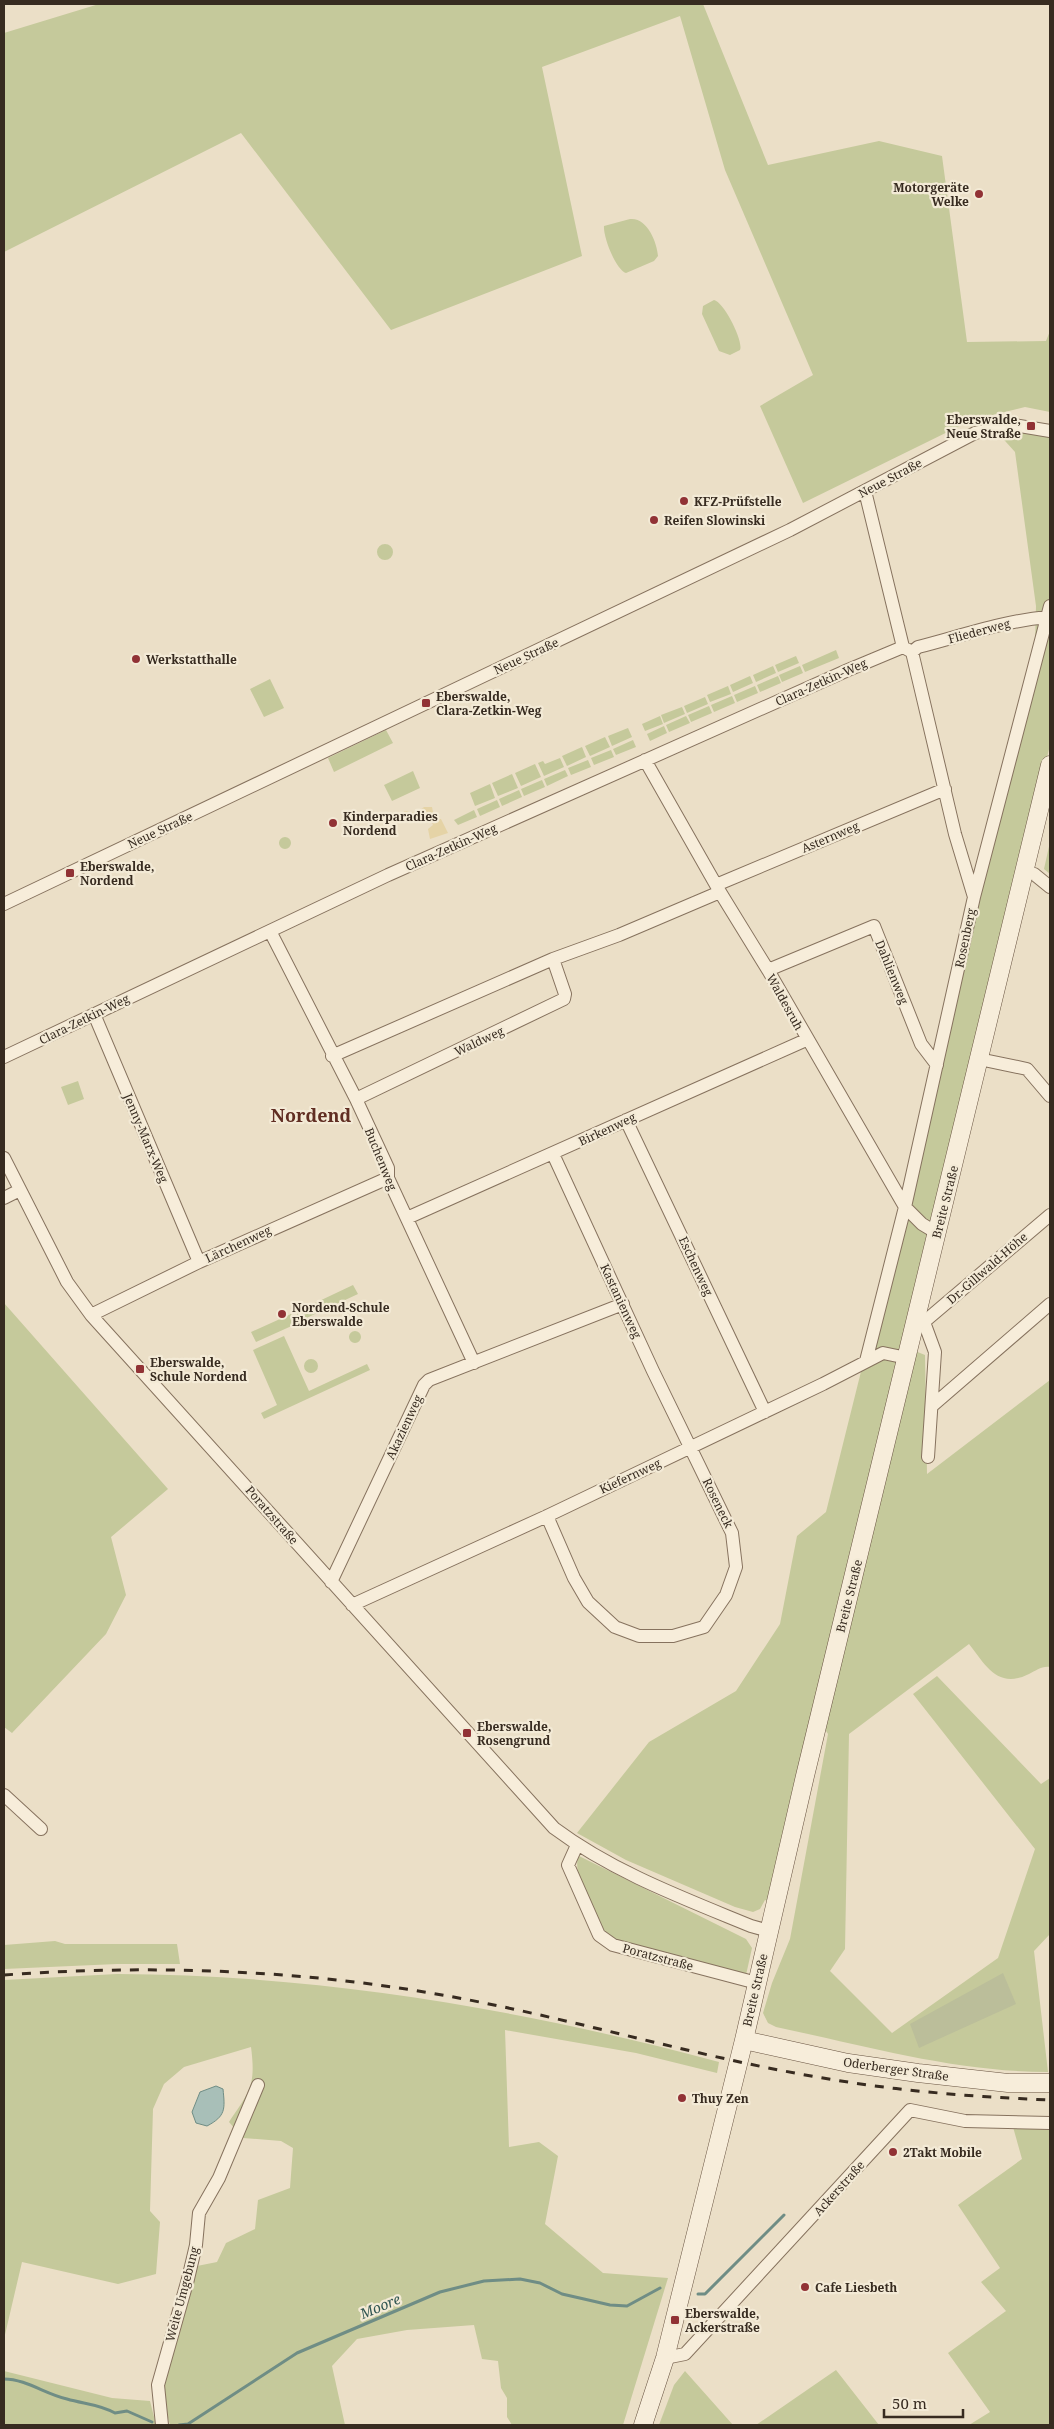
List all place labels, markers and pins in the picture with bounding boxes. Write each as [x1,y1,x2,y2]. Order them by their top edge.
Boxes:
place label: Motorgeräte Welke [893,179,969,210]
marker: Motorgeräte Welke [973,188,985,200]
place label: Eberswalde, Neue Straße [946,411,1021,442]
marker: Eberswalde, Neue Straße [1025,420,1037,432]
place label: KFZ-Prüfstelle [694,493,782,510]
marker: KFZ-Prüfstelle [678,495,690,507]
place label: Reifen Slowinski [664,512,766,529]
marker: Reifen Slowinski [648,514,660,526]
place label: Werkstatthalle [146,651,237,668]
marker: Werkstatthalle [130,653,142,665]
place label: Eberswalde, Clara-Zetkin-Weg [436,688,542,719]
marker: Eberswalde, Clara-Zetkin-Weg [420,697,432,709]
place label: Kinderparadies Nordend [343,808,438,839]
marker: Kinderparadies Nordend [327,817,339,829]
place label: Eberswalde, Nordend [80,858,154,889]
marker: Eberswalde, Nordend [64,867,76,879]
place label: Nordend-Schule Eberswalde [292,1299,390,1330]
marker: Nordend-Schule Eberswalde [276,1308,288,1320]
place label: Eberswalde, Schule Nordend [150,1354,247,1385]
marker: Eberswalde, Schule Nordend [134,1363,146,1375]
place label: Eberswalde, Rosengrund [477,1718,551,1749]
marker: Eberswalde, Rosengrund [461,1727,473,1739]
place label: Thuy Zen [692,2090,749,2107]
marker: Thuy Zen [676,2092,688,2104]
place label: 2Takt Mobile [903,2144,982,2161]
marker: 2Takt Mobile [887,2146,899,2158]
place label: Cafe Liesbeth [815,2279,897,2296]
marker: Cafe Liesbeth [799,2281,811,2293]
place label: Eberswalde, Ackerstraße [685,2305,760,2336]
marker: Eberswalde, Ackerstraße [669,2314,681,2326]

